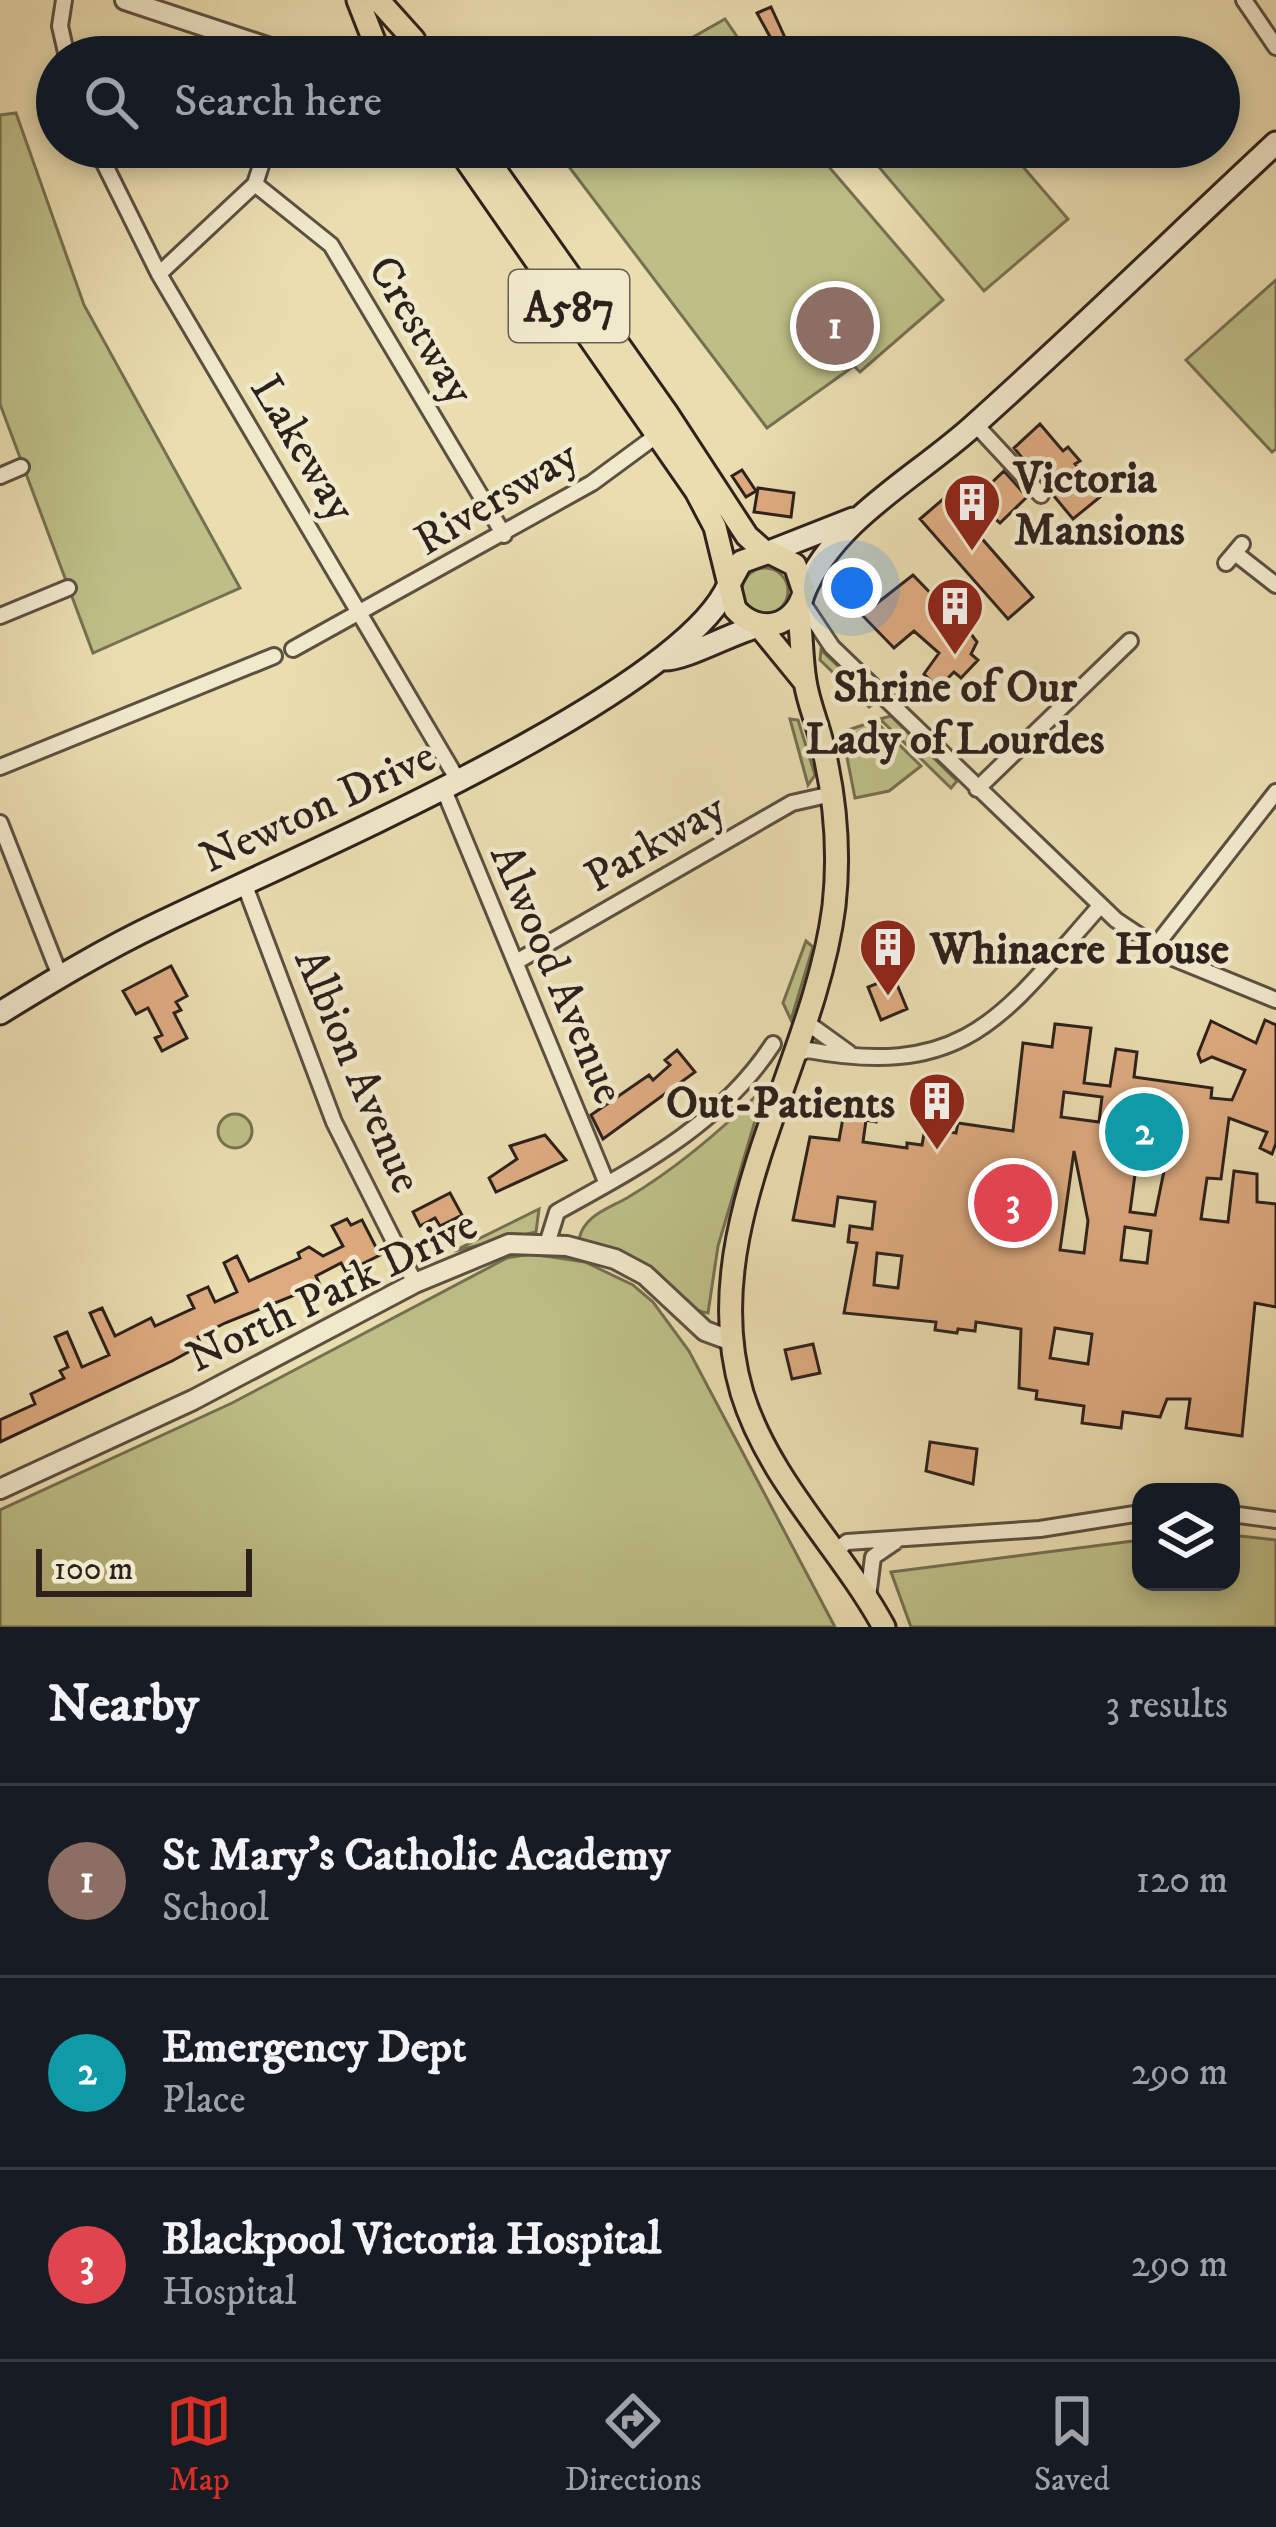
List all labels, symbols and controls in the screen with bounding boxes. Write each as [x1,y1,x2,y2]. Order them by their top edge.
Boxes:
search box [36,36,1240,168]
icon: search [78,69,144,135]
text: Search here [174,74,382,130]
street label: Crestway [354,246,487,416]
road number: A587 [509,270,629,342]
pin: 1 [796,281,874,371]
street label: Lakeway [237,365,368,533]
street label: Riversway [405,428,589,569]
place label: Victoria Mansions [1012,451,1185,559]
building icon: Victoria Mansions [941,471,1003,553]
your location [822,558,882,618]
building icon: Shrine of Our Lady of Lourdes [924,575,986,657]
place label: Shrine of Our Lady of Lourdes [805,660,1105,768]
street label: Newton Drive [192,729,445,887]
street label: Parkway [575,781,736,906]
street label: Alwood Avenue [477,836,636,1112]
building icon: Whinacre House [857,916,919,998]
place label: Whinacre House [929,922,1229,978]
street label: Albion Avenue [281,941,434,1202]
building icon: Out-Patients [906,1070,968,1152]
place label: Out-Patients [666,1076,895,1132]
pin: 2 [1105,1087,1183,1177]
pin: 3 [974,1158,1052,1248]
street label: North Park Drive [178,1197,487,1386]
map controls [1132,1483,1240,1591]
button: layers [1132,1483,1240,1591]
scale bar [36,1543,252,1596]
text: 100 m [54,1549,133,1590]
text: Nearby [48,1673,199,1737]
text: 3 results [1105,1681,1228,1730]
text: St Mary's Catholic Academy [162,1828,670,1884]
text: 1 [80,1856,94,1905]
text: 120 m [1136,1856,1228,1905]
text: School [162,1884,269,1933]
text: Emergency Dept [162,2020,466,2076]
text: 2 [77,2048,97,2097]
text: 290 m [1131,2048,1228,2097]
text: Place [162,2076,246,2125]
text: Blackpool Victoria Hospital [162,2212,661,2268]
text: 3 [80,2240,94,2289]
text: 290 m [1131,2240,1228,2289]
text: Hospital [162,2268,296,2317]
tab: Map [166,2388,232,2501]
tab: Directions [565,2388,701,2501]
tab: Saved [1034,2388,1110,2501]

